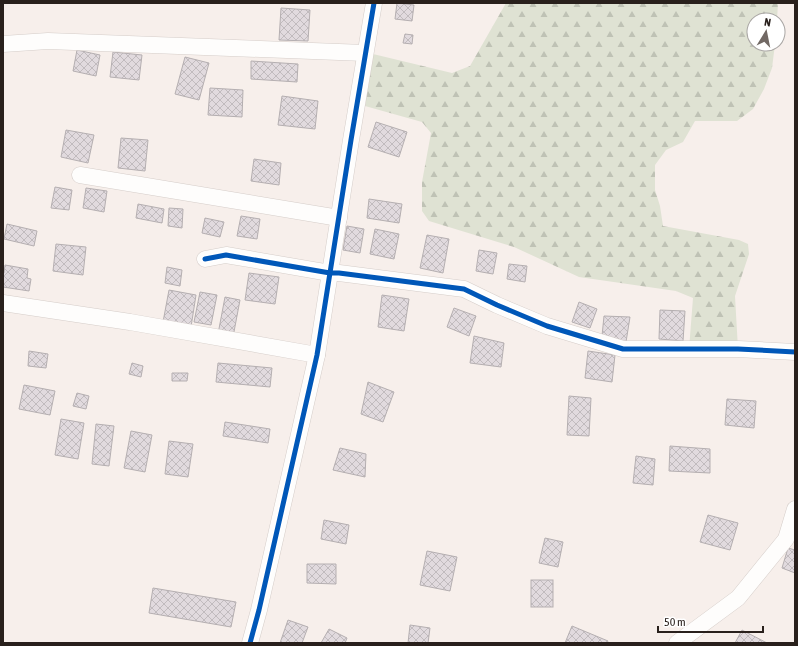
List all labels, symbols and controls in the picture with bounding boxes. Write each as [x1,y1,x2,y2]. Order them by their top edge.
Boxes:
north arrow [746,12,786,52]
text: N [763,16,772,29]
scale bar [658,608,763,634]
text: 50 m [664,615,686,629]

